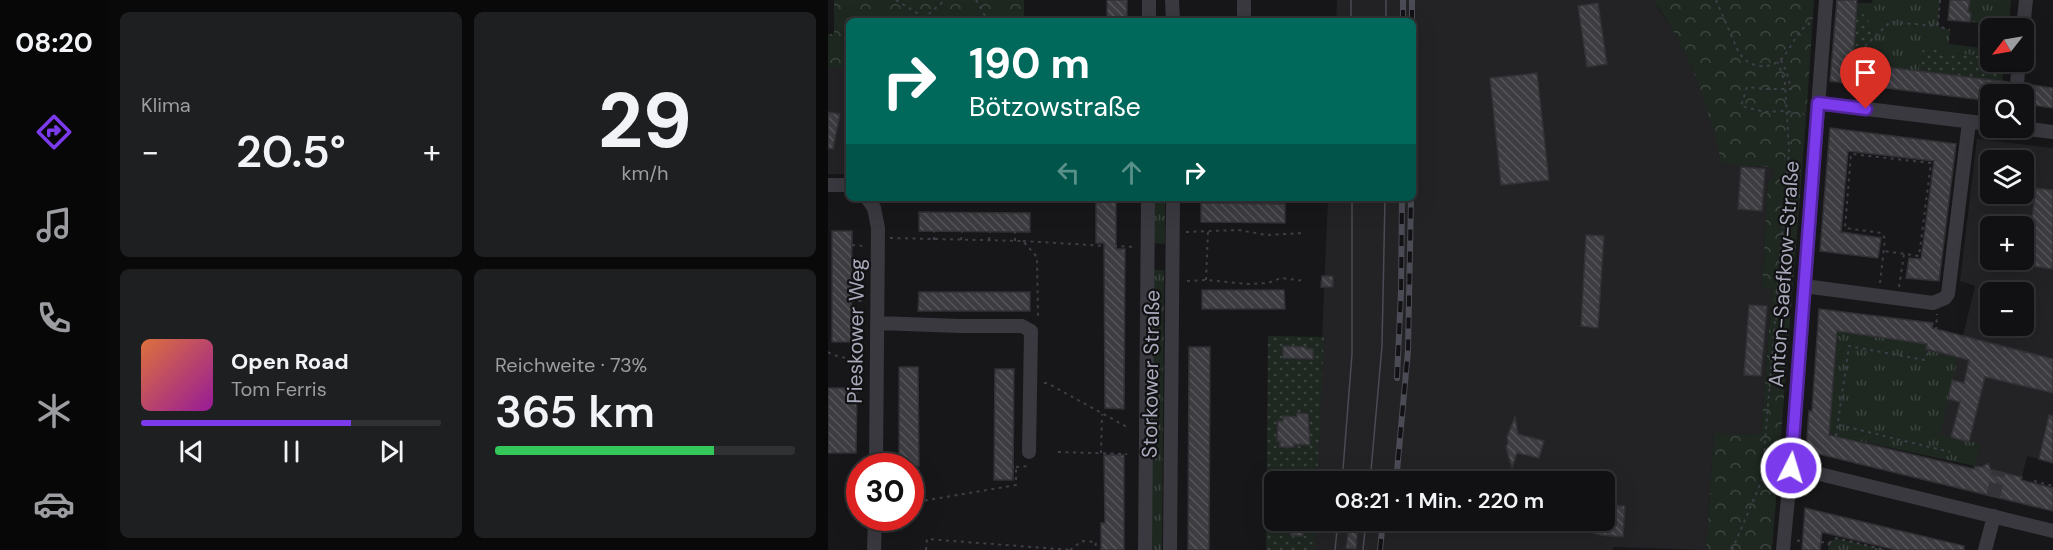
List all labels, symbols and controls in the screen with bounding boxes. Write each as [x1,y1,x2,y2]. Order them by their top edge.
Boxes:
north arrow [1980,18,2034,72]
map controls [1980,18,2034,336]
text: 08:20 [15,25,93,60]
text: 190 m [969,36,1090,91]
icon: right [870,42,948,120]
pin [1840,47,1891,109]
icon: arrive [1849,56,1882,89]
text: 29 [598,70,692,171]
button: search [1980,84,2034,138]
text: Bötzowstraße [969,89,1141,124]
text: Klima [141,92,191,118]
icon: directions [33,111,75,153]
text: 20.5° [236,122,346,181]
text: − [141,130,159,173]
text: + [423,130,441,173]
button: layers [1980,150,2034,204]
icon: left [1052,156,1085,189]
icon: ahead [1115,156,1148,189]
icon: right [1178,156,1211,189]
text: km/h [621,160,669,186]
street label: Anton-Saefkow-Straße [1762,160,1806,388]
icon: music [33,204,75,246]
button: + [1980,216,2034,270]
street label: Pieskower Weg [841,258,871,404]
button: − [1980,282,2034,336]
street label: Storkower Straße [1136,290,1166,458]
icon: phone [33,297,75,339]
text: Open Road [231,347,349,376]
text: Reichweite · 73% [495,352,647,378]
text: Tom Ferris [231,376,327,402]
text: 365 km [495,382,655,441]
icon: climate [33,390,75,432]
icon: previous [175,435,208,468]
icon: pause [275,435,308,468]
icon: next [375,435,408,468]
position arrow [1759,436,1823,500]
speed limit sign: 30 [846,453,924,531]
icon: car [33,483,75,525]
text: 08:21 · 1 Min. · 220 m [1335,486,1544,515]

